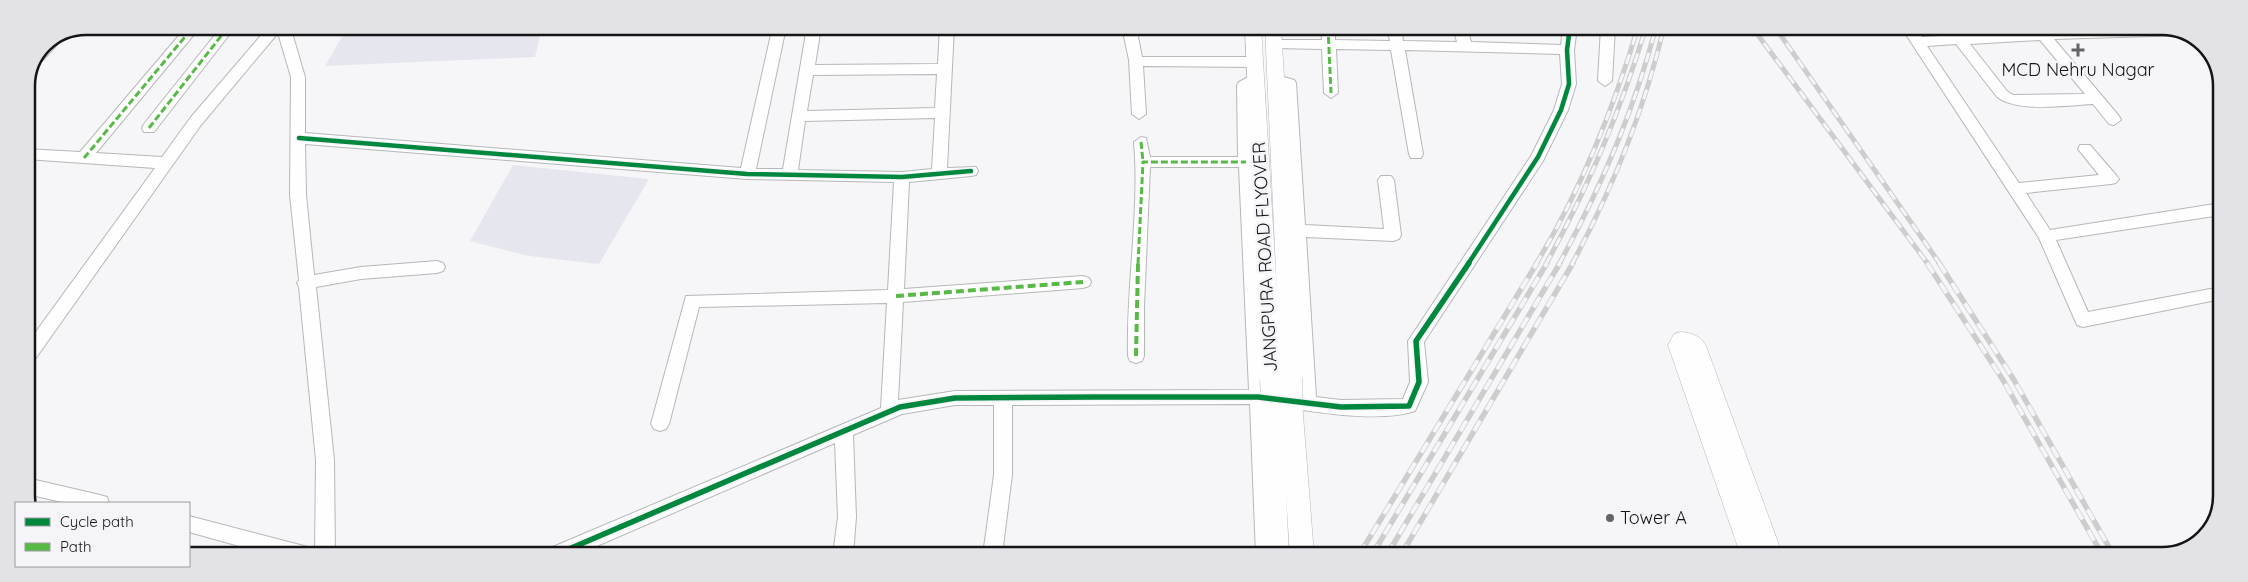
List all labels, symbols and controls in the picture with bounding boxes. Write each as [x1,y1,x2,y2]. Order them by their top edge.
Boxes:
marker: MCD Nehru Nagar [2071,43,2085,57]
place label: MCD Nehru Nagar [2001,58,2155,81]
street label: JANGPURA ROAD FLYOVER [1247,141,1282,373]
legend [15,502,190,567]
place label: Tower A [1620,506,1687,529]
text: Cycle path [60,512,134,531]
marker: Tower A [1604,512,1616,524]
text: Path [60,537,92,556]

